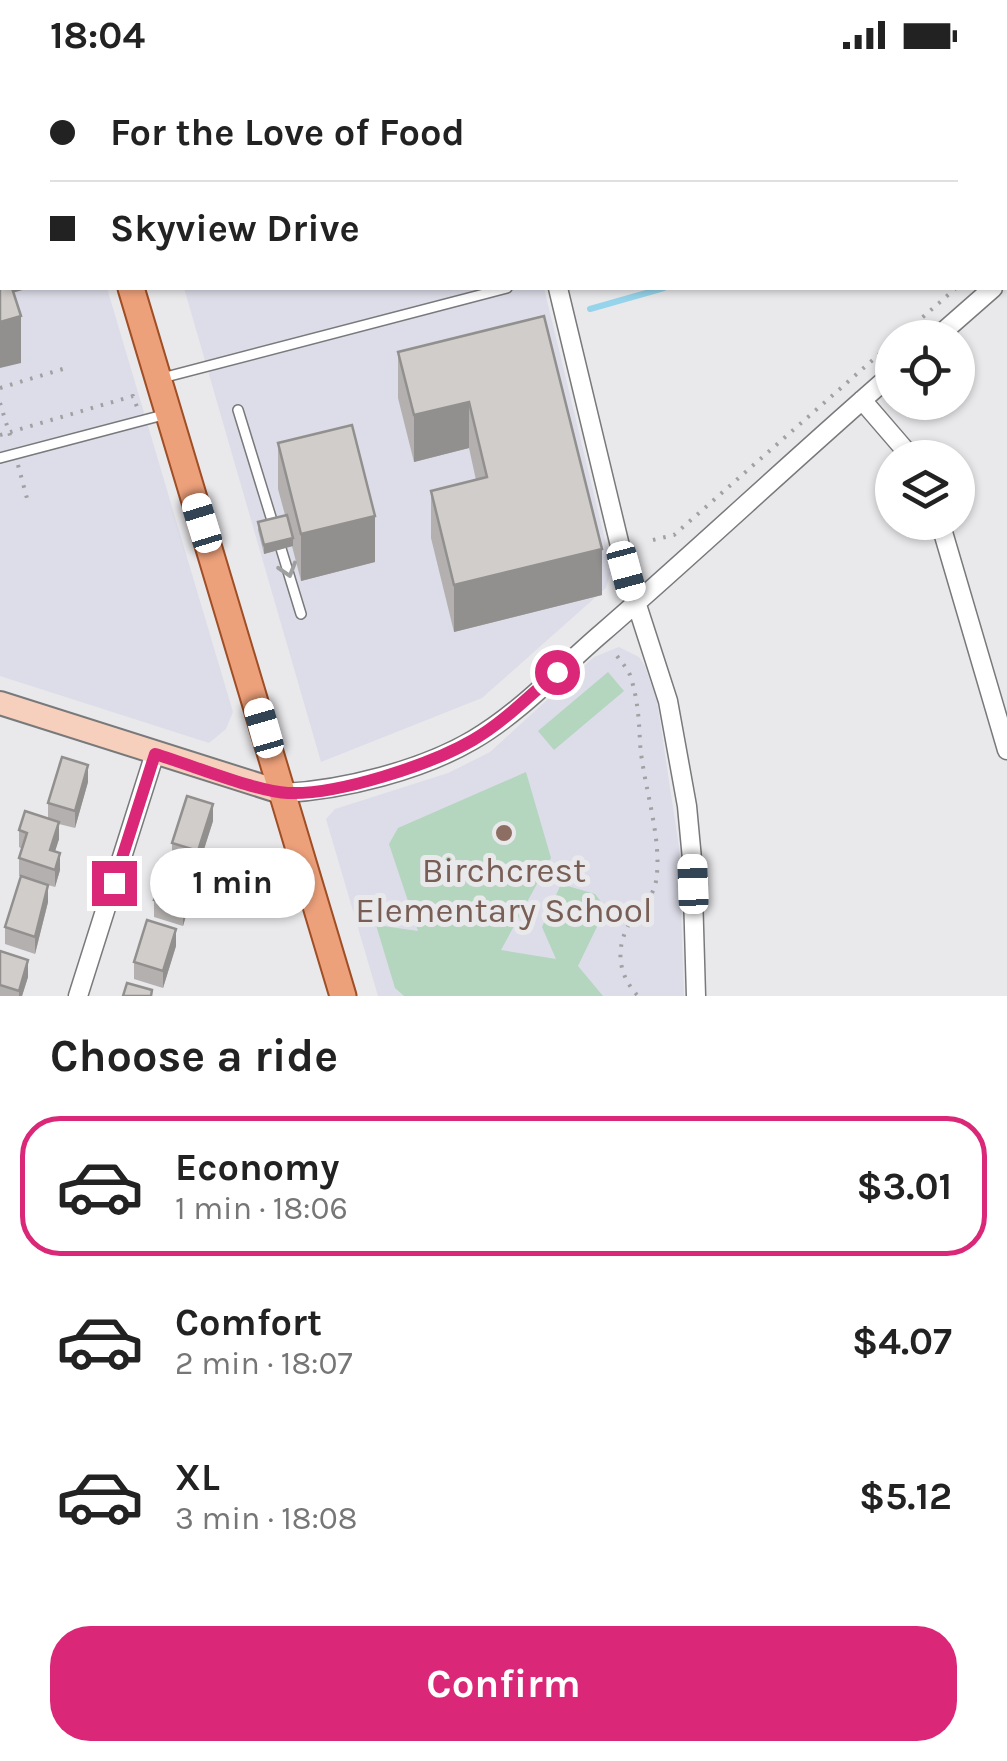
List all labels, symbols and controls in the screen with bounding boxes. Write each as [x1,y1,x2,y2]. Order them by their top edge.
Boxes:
text: 18:04 [50,13,145,58]
text: For the Love of Food [110,110,465,155]
text: Skyview Drive [110,206,360,251]
map controls [875,320,975,540]
button: locate [875,320,975,420]
button: layers [875,440,975,540]
car [179,490,225,556]
car [604,538,648,604]
one-way arrow [276,561,296,578]
route start [535,650,580,695]
car [241,695,287,761]
marker: Birchcrest Elementary School [493,822,515,844]
callout: 1 min [149,848,314,918]
place label: Birchcrest Elementary School [355,850,653,931]
car [677,853,709,915]
route end [92,861,137,906]
text: 1 min [192,864,273,901]
text: Choose a ride [50,1030,338,1082]
icon: car [55,1141,145,1231]
text: Economy [175,1145,339,1190]
text: $3.01 [856,1164,952,1209]
text: 1 min · 18:06 [175,1190,348,1227]
icon: car [55,1296,145,1386]
text: Comfort [175,1300,322,1345]
text: $4.07 [852,1319,952,1364]
text: 2 min · 18:07 [175,1345,352,1382]
icon: car [55,1451,145,1541]
text: XL [175,1455,220,1500]
text: $5.12 [859,1474,952,1519]
text: 3 min · 18:08 [175,1500,357,1537]
button: Confirm [50,1626,957,1741]

